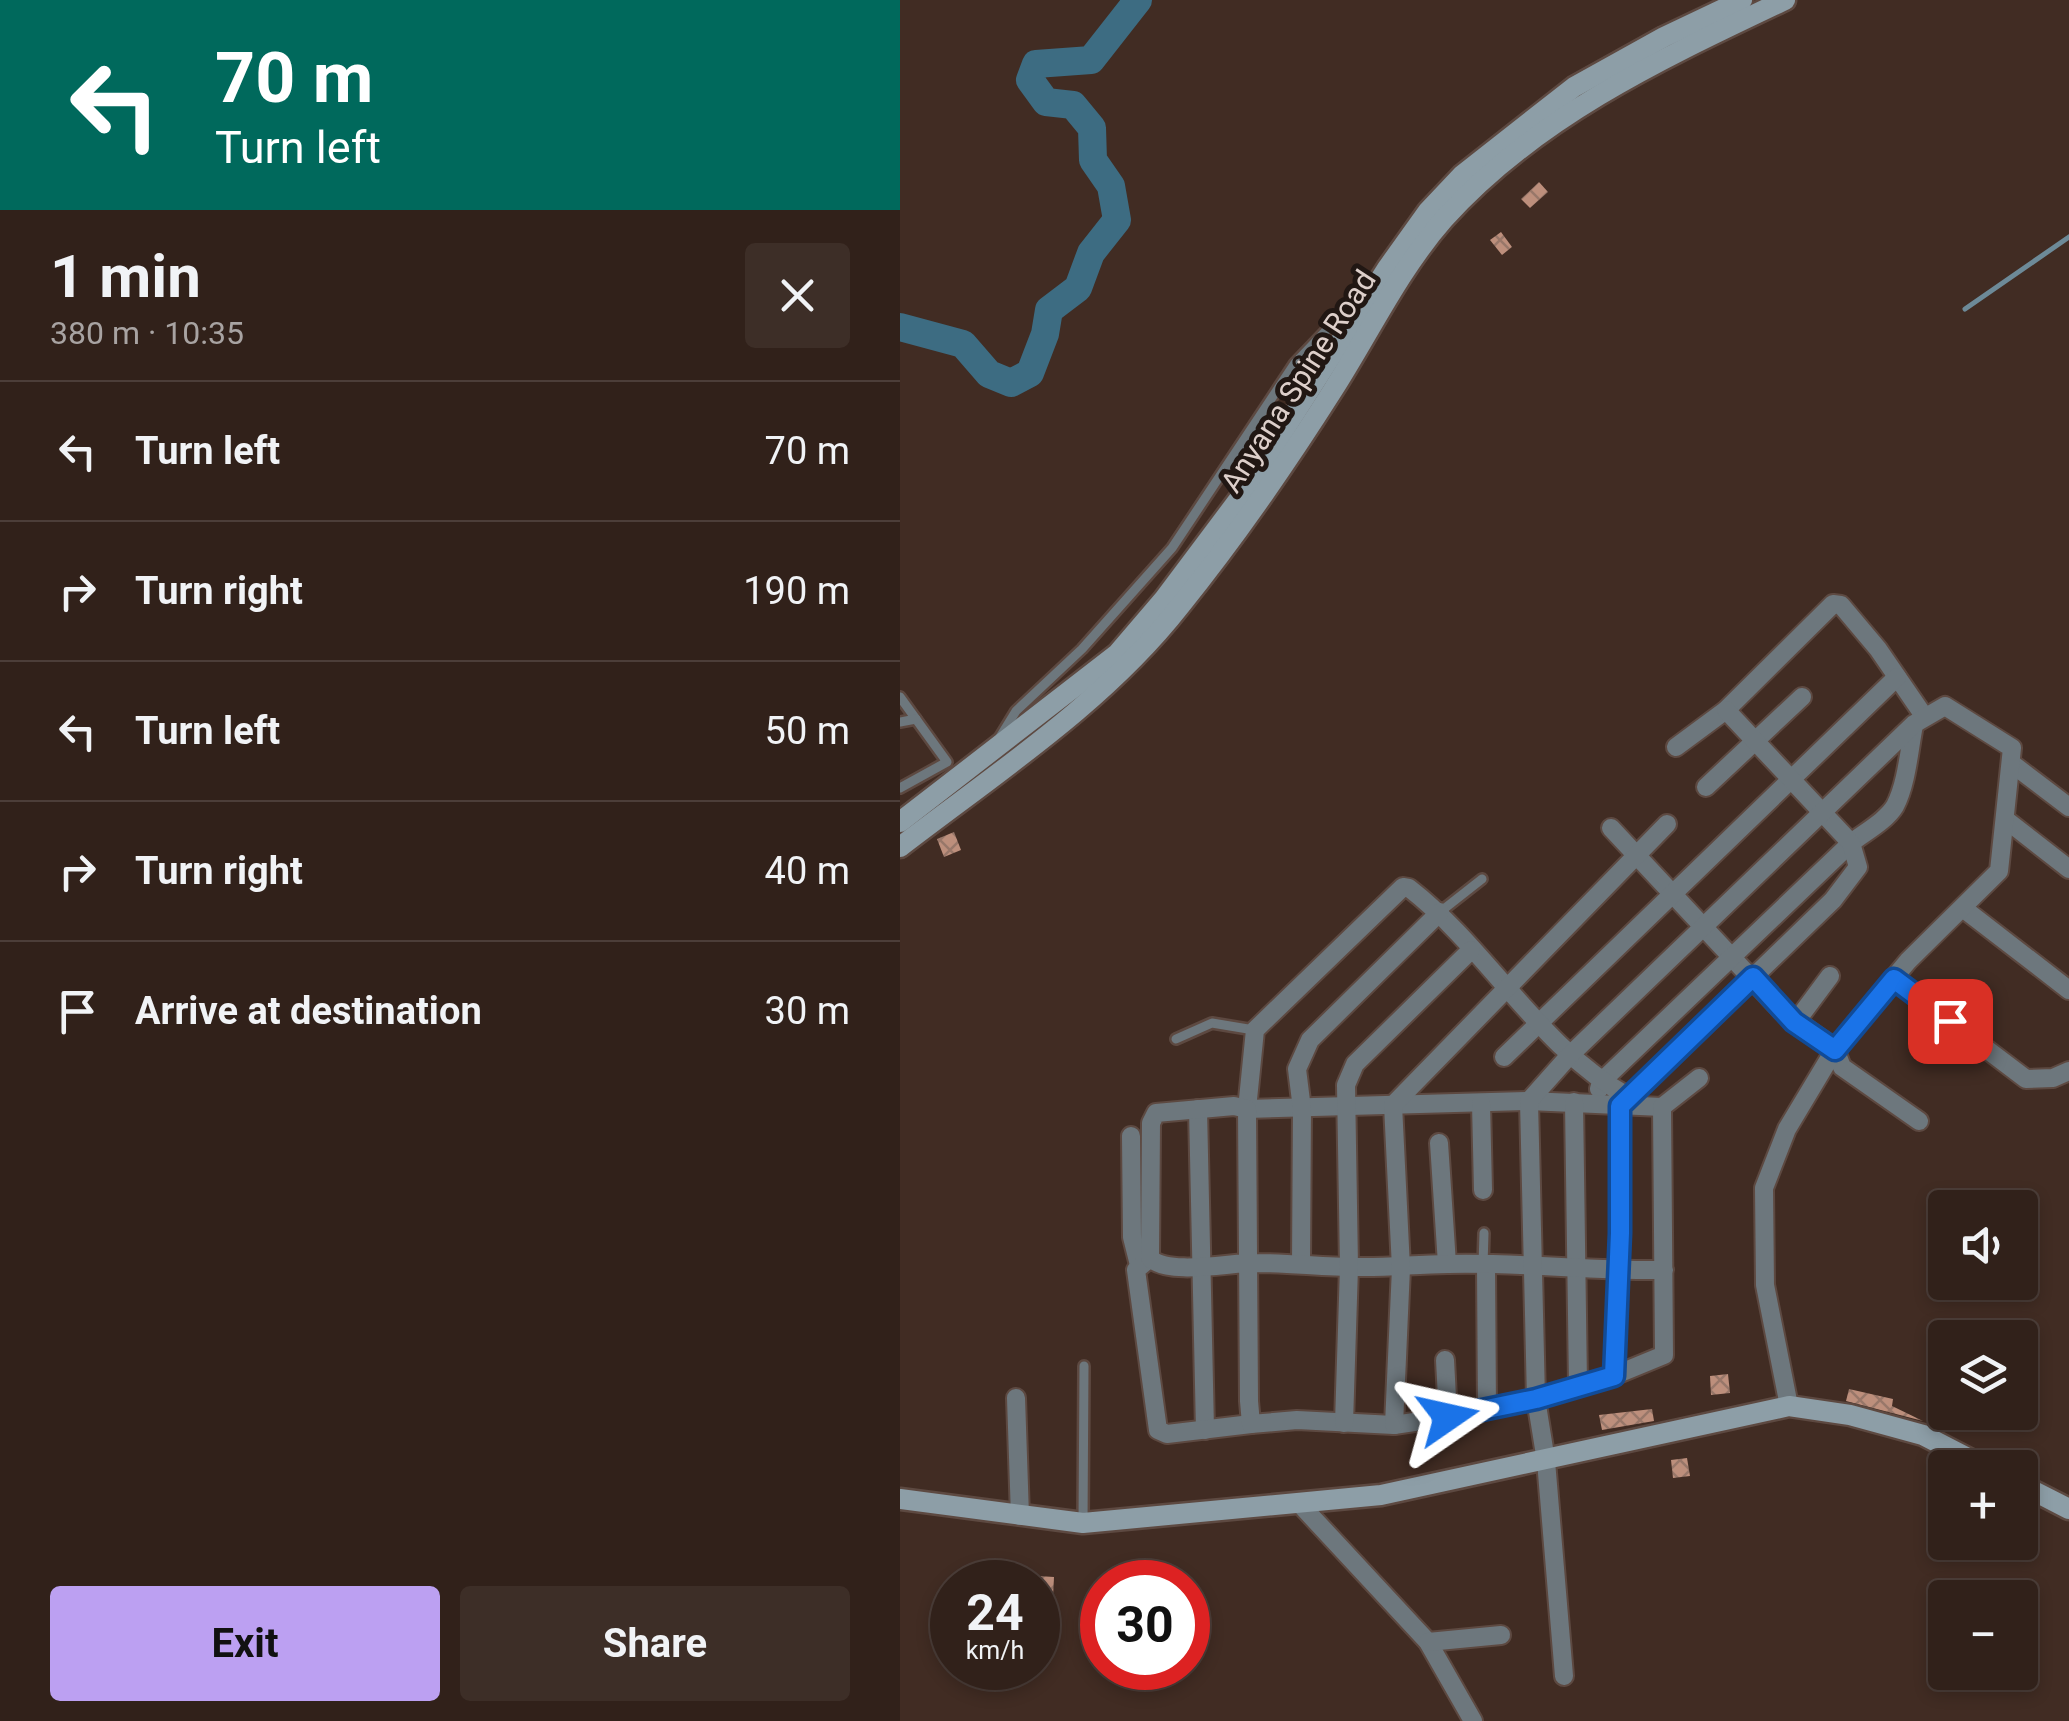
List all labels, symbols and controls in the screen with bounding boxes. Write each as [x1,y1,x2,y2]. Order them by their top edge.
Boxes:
text: 70 m [215,37,373,119]
icon: left [50,40,180,170]
text: Turn left [215,121,381,174]
text: 1 min [50,241,201,312]
button: close [745,243,850,348]
street label: Anyana Spine Road [1213,264,1383,498]
text: 380 m · 10:35 [50,314,244,352]
icon: left [50,424,105,479]
text: Turn left [135,429,280,473]
text: 70 m [765,429,850,473]
icon: right [50,564,105,619]
text: Turn right [135,569,303,613]
text: 190 m [743,569,850,613]
icon: left [50,704,105,759]
text: Turn left [135,709,280,753]
text: 50 m [765,709,850,753]
icon: right [50,844,105,899]
text: Turn right [135,849,303,893]
text: 40 m [765,849,850,893]
pin [1908,979,1993,1064]
icon: arrive [50,984,105,1039]
text: Arrive at destination [135,989,482,1033]
text: 30 m [765,989,850,1033]
icon: arrive [1923,994,1978,1049]
map controls [1928,1190,2038,1690]
button: sound [1928,1190,2038,1300]
button: layers [1928,1320,2038,1430]
position arrow [1396,1365,1500,1469]
button: + [1928,1450,2038,1560]
speed limit sign: 30 [1080,1560,1210,1690]
button: − [1928,1580,2038,1690]
text: 24 [966,1584,1024,1642]
button: Exit [50,1586,440,1701]
button: Share [460,1586,850,1701]
text: km/h [966,1636,1024,1665]

